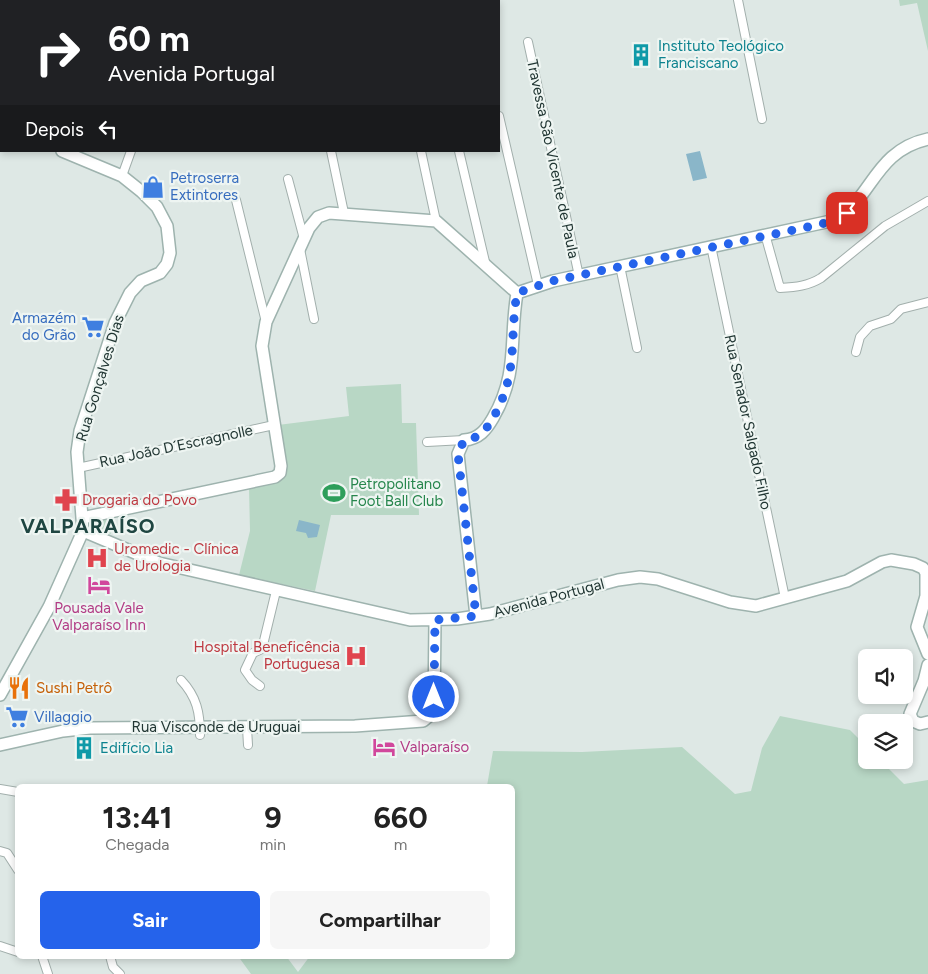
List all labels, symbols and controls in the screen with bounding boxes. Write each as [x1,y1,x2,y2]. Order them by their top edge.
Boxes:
text: 60 m [108,18,190,60]
icon: right [25,20,90,85]
place label: Instituto Teológico Franciscano [658,37,784,72]
building icon: Instituto Teológico Franciscano [628,42,654,68]
street label: Travessa São Vicente de Paula [523,58,583,260]
text: Avenida Portugal [108,60,275,87]
icon: left [94,115,122,143]
text: Depois [25,118,84,141]
place label: Petroserra Extintores [170,169,239,204]
shop icon: Petroserra Extintores [140,174,166,200]
pin [826,192,868,234]
icon: arrive [833,199,861,227]
place label: Armazém do Grão [12,309,76,344]
street label: Rua Gonçalves Dias [72,312,128,444]
supermarket icon: Armazém do Grão [80,314,106,340]
street label: Rua Senador Salgado Filho [721,333,775,512]
street label: Rua João D´Escragnolle [98,421,254,471]
place label: Petropolitano Foot Ball Club [350,475,443,510]
sports icon: Petropolitano Foot Ball Club [321,480,347,506]
pharmacy icon: Drogaria do Povo [53,487,79,513]
place label: Drogaria do Povo [82,491,197,509]
district label: VALPARAÍSO [20,514,156,538]
place label: Uromedic - Clínica de Urologia [114,540,239,575]
hospital icon: Uromedic - Clínica de Urologia [84,545,110,571]
hotel icon: Pousada Vale Valparaíso Inn [86,572,112,598]
street label: Avenida Portugal [492,575,606,621]
place label: Pousada Vale Valparaíso Inn [52,599,146,634]
place label: Hospital Beneficência Portuguesa [194,638,340,673]
hospital icon: Hospital Beneficência Portuguesa [343,643,369,669]
map controls [858,649,913,769]
button: sound [858,649,913,704]
position arrow [407,670,459,722]
restaurant icon: Sushi Petrô [6,675,32,701]
place label: Sushi Petrô [36,679,113,697]
supermarket icon: Villaggio [4,704,30,730]
place label: Villaggio [34,708,92,726]
button: layers [858,714,913,769]
street label: Rua Visconde de Uruguai [132,718,300,736]
hotel icon: Valparaíso [371,734,397,760]
building icon: Edifício Lia [71,735,97,761]
place label: Valparaíso [400,738,469,756]
place label: Edifício Lia [100,739,173,757]
text: 13:41 [102,799,172,836]
text: 9 [264,799,282,836]
text: 660 [373,799,428,836]
text: Chegada [105,835,170,854]
text: min [260,835,286,854]
text: m [394,835,407,854]
button: Sair [40,891,260,949]
button: Compartilhar [270,891,490,949]

